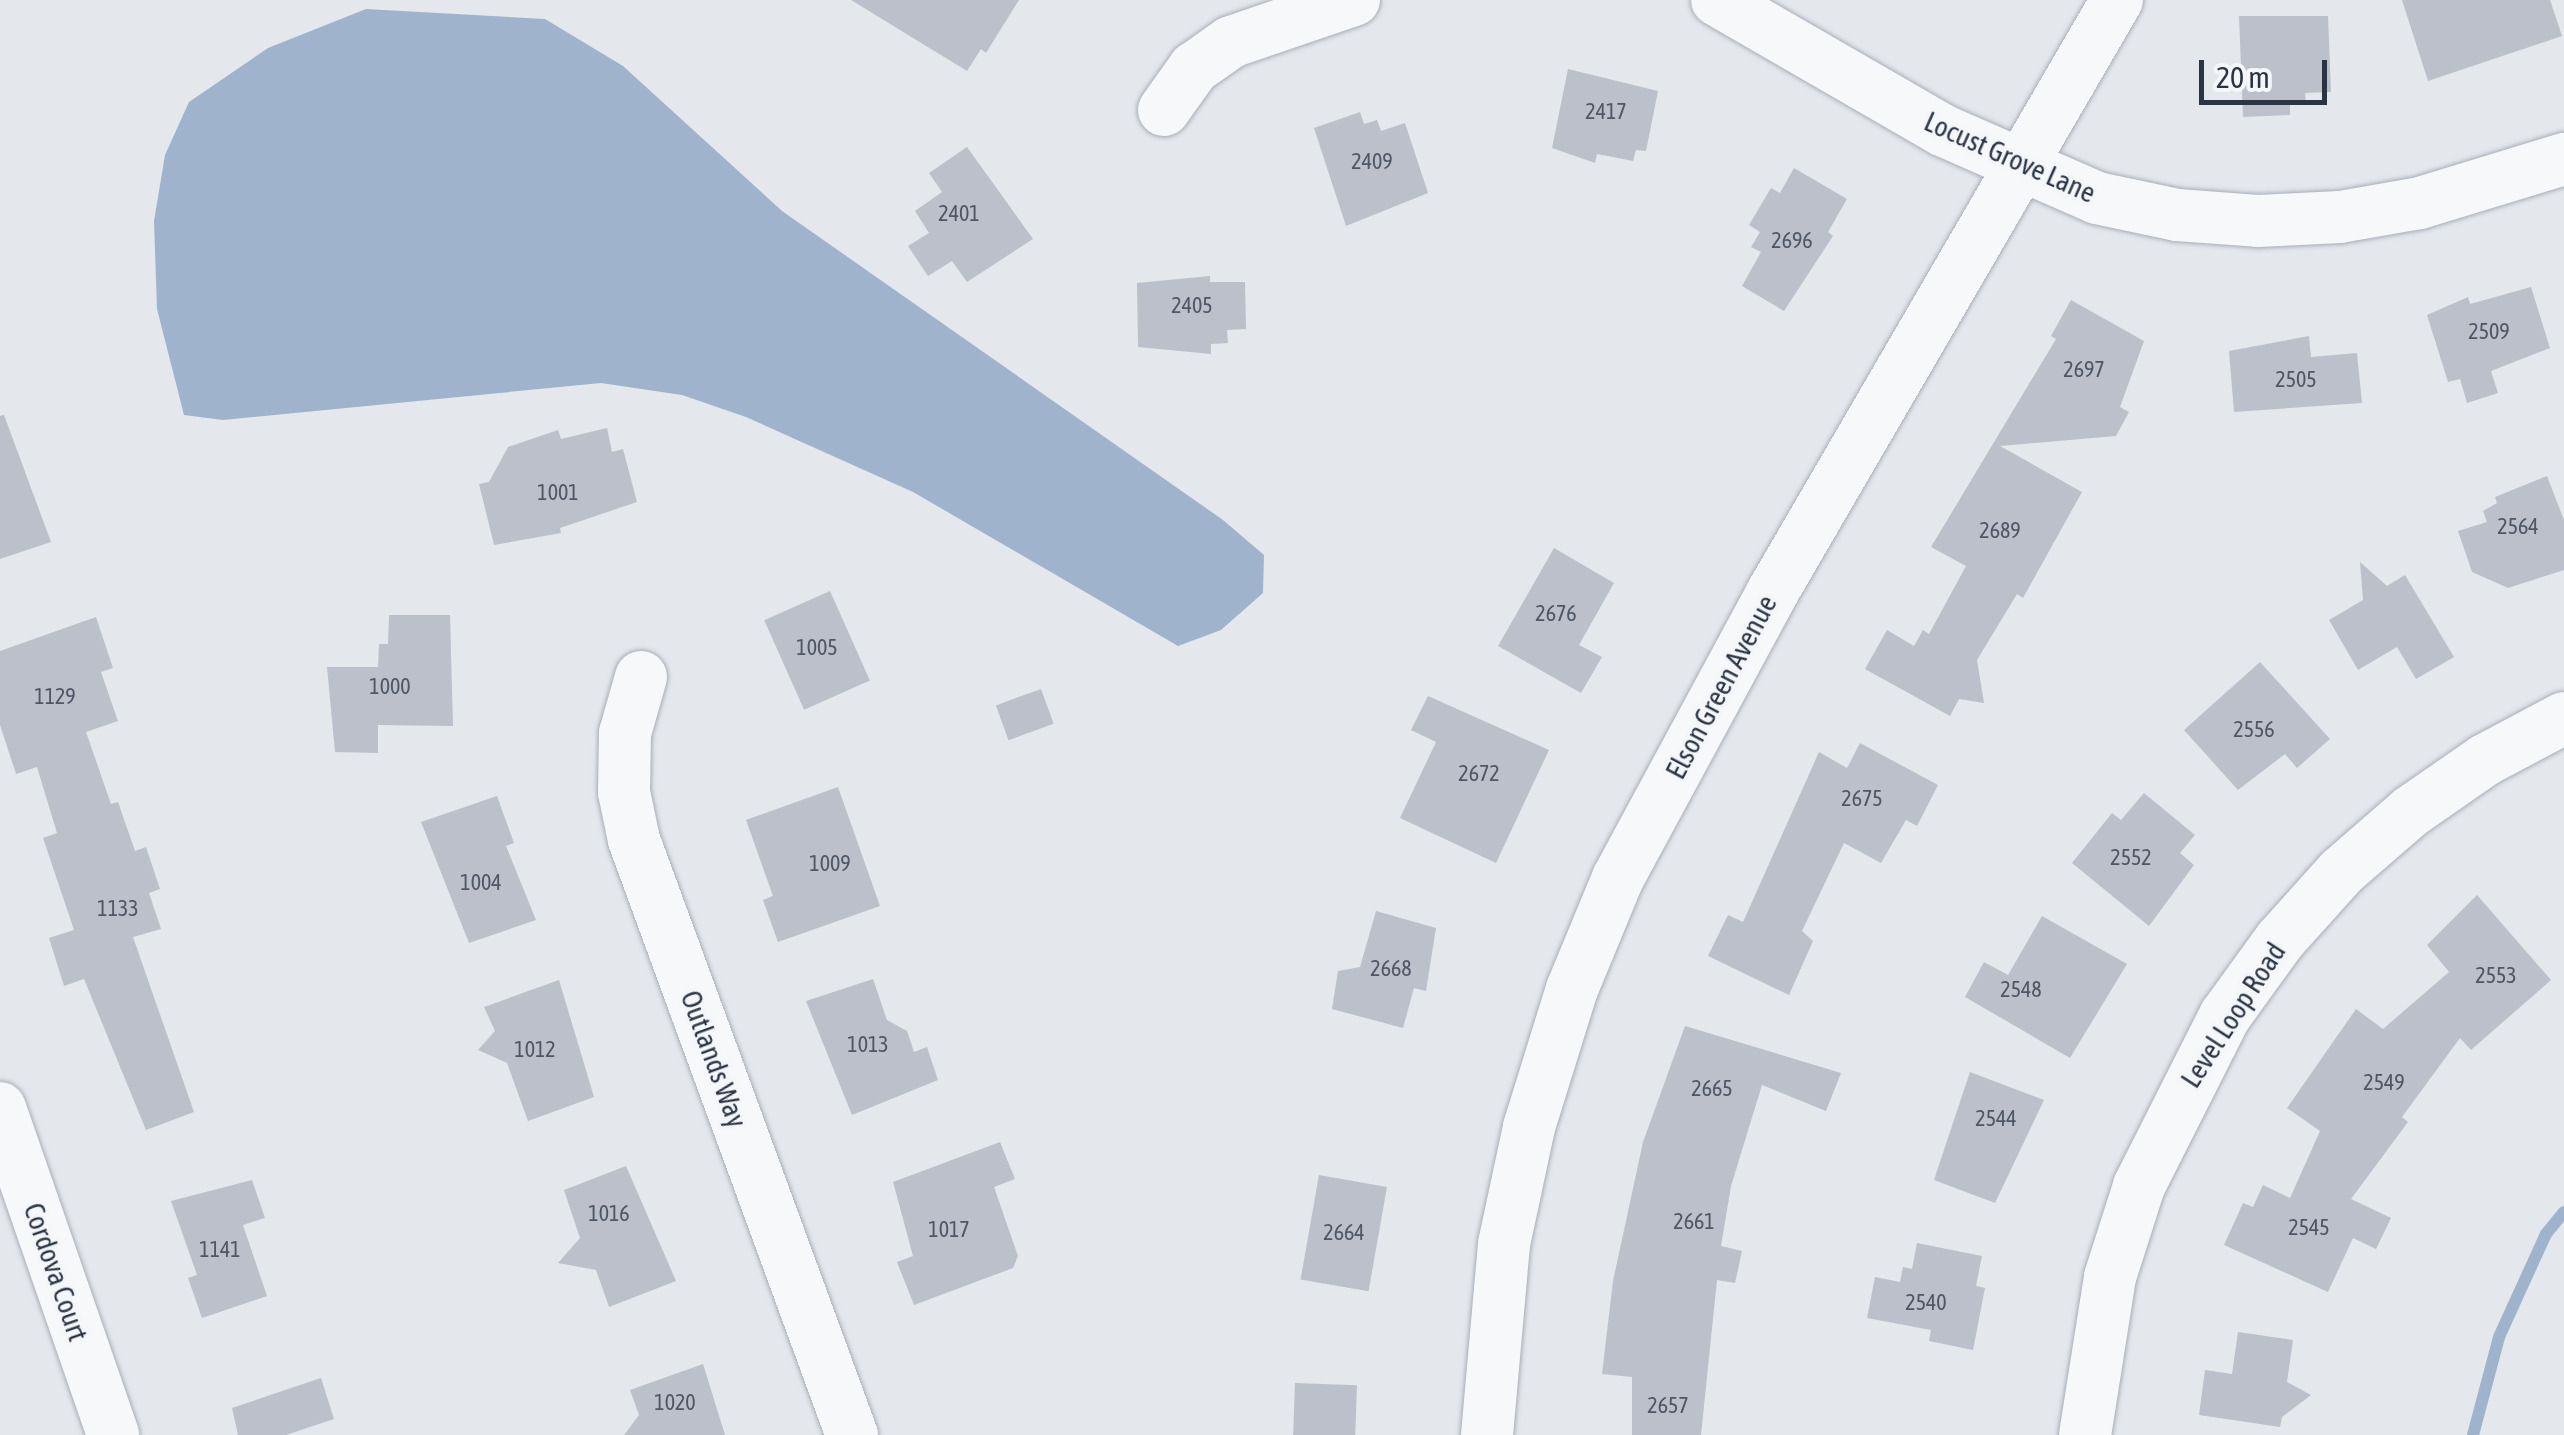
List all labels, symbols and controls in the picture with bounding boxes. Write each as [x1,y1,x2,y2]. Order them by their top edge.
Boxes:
scale bar [2204,40,2332,102]
text: 20 m [2216,60,2270,94]
house number: 2417 [1585,99,1627,125]
street label: Locust Grove Lane [1919,104,2101,210]
house number: 2409 [1351,149,1393,175]
house number: 2401 [938,201,980,227]
house number: 2696 [1771,228,1813,254]
house number: 2405 [1171,293,1213,319]
house number: 2509 [2468,319,2510,345]
house number: 2697 [2063,357,2105,383]
house number: 2505 [2275,367,2317,393]
house number: 1001 [537,480,579,506]
house number: 2564 [2497,514,2539,540]
house number: 2689 [1979,518,2021,544]
street label: Elson Green Avenue [1658,589,1784,785]
house number: 2676 [1535,601,1577,627]
house number: 1005 [796,635,838,661]
house number: 1000 [369,674,411,700]
house number: 1129 [34,684,76,710]
house number: 2556 [2233,717,2275,743]
house number: 2672 [1458,761,1500,787]
house number: 2675 [1841,786,1883,812]
house number: 2552 [2110,845,2152,871]
house number: 1009 [809,851,851,877]
house number: 1004 [460,870,502,896]
house number: 1133 [97,896,139,922]
street label: Level Loop Road [2174,936,2292,1094]
house number: 2668 [1370,956,1412,982]
house number: 2553 [2475,963,2517,989]
house number: 2548 [2000,977,2042,1003]
street label: Outlands Way [674,986,754,1132]
house number: 1013 [847,1032,889,1058]
house number: 1012 [514,1037,556,1063]
house number: 2549 [2363,1070,2405,1096]
house number: 2665 [1691,1076,1733,1102]
house number: 2544 [1975,1106,2017,1132]
street label: Cordova Court [17,1199,95,1345]
house number: 1016 [588,1201,630,1227]
house number: 2661 [1673,1209,1715,1235]
house number: 2545 [2288,1215,2330,1241]
house number: 1017 [928,1217,970,1243]
house number: 2664 [1323,1220,1365,1246]
house number: 1141 [199,1237,241,1263]
house number: 2540 [1905,1290,1947,1316]
house number: 1020 [654,1390,696,1416]
house number: 2657 [1647,1393,1689,1419]

